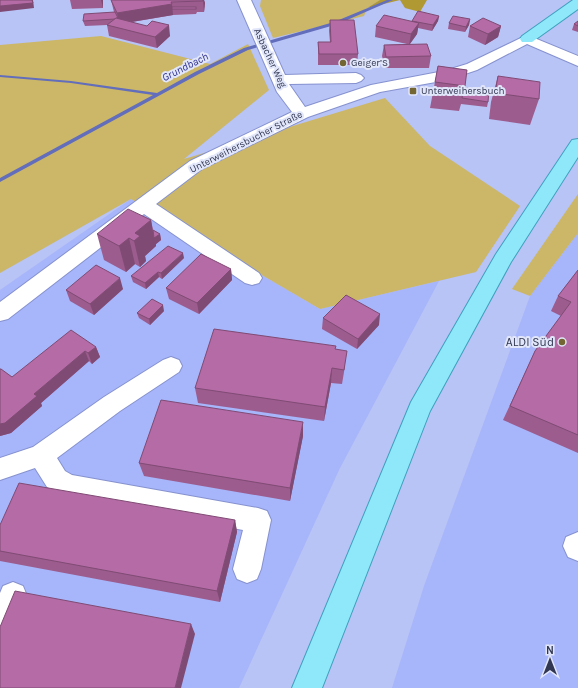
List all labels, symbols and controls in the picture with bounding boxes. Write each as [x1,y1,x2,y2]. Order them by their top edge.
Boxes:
street label: Asbacher Weg [251,26,289,90]
water label: Grundbach [160,50,210,84]
place label: Geiger’S [351,57,388,69]
marker: Geiger’S [338,58,348,68]
place label: Unterweihersbuch [421,85,505,97]
marker: Unterweihersbuch [408,86,418,96]
street label: Unterweihersbucher Straße [188,108,304,176]
place label: ALDI Süd [506,335,554,349]
marker: ALDI Süd [557,337,567,347]
north arrow [530,640,570,680]
text: N [546,644,554,657]

